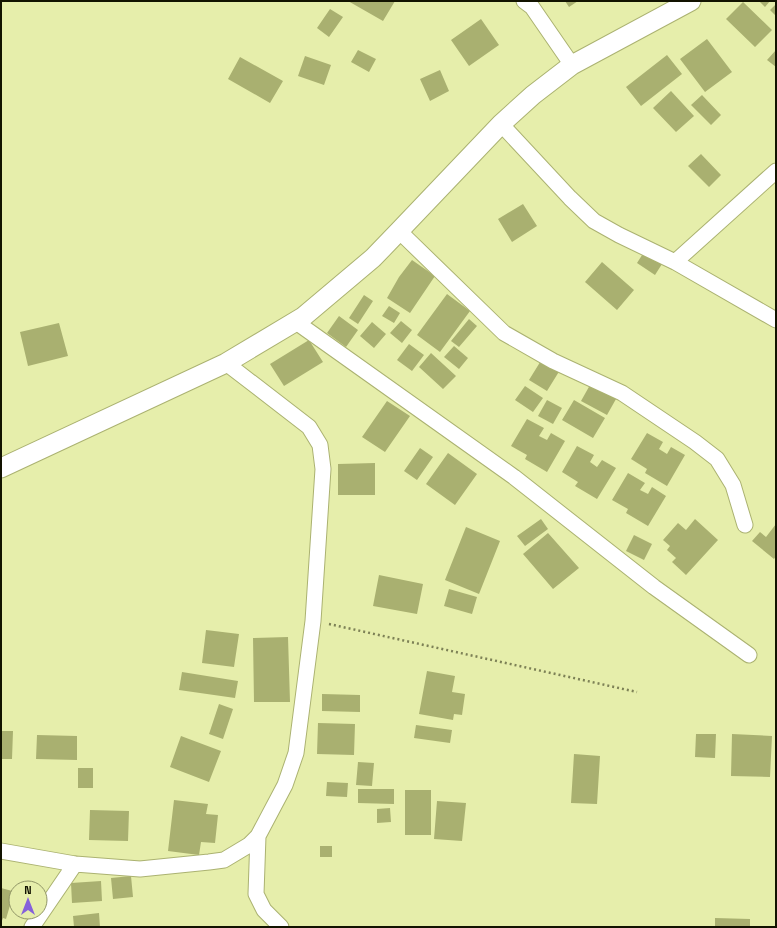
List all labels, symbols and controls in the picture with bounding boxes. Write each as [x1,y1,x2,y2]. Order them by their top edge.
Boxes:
north arrow [8,880,48,920]
text: N [24,883,32,897]

